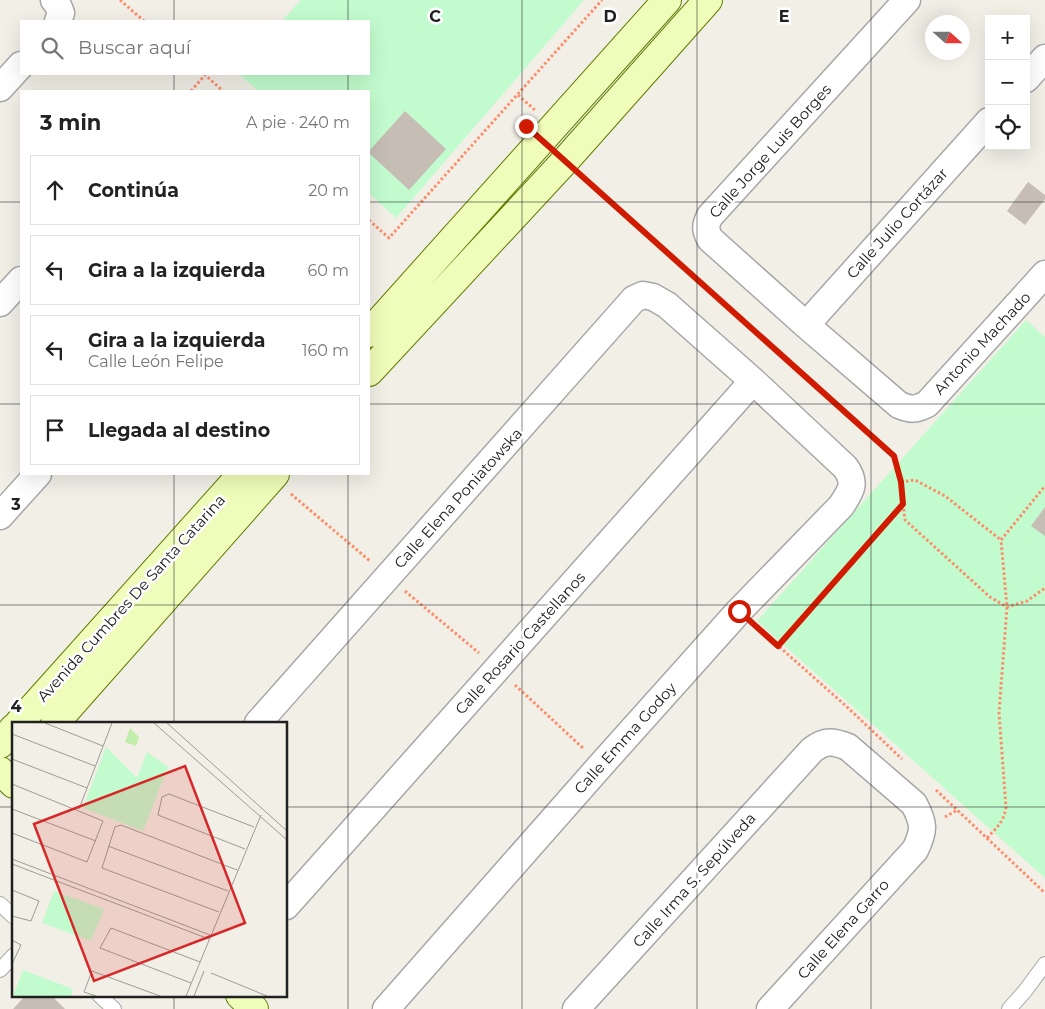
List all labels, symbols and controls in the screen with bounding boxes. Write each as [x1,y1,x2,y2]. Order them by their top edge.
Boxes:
text: C [429,7,441,26]
text: D [603,7,617,26]
text: E [779,7,789,26]
north arrow [925,15,970,60]
map controls [985,15,1030,150]
button: + [985,15,1030,60]
search box [20,20,370,75]
icon: search [38,34,66,62]
text: Buscar aquí [78,36,191,59]
button: − [985,60,1030,105]
street label: Calle Jorge Luis Borges [705,80,835,222]
button: locate [985,105,1030,150]
text: 3 min [40,110,101,135]
text: A pie · 240 m [246,113,350,132]
route end [515,115,538,138]
street label: Calle Julio Cortázar [842,164,952,282]
icon: ahead [41,176,69,204]
text: Continúa [88,179,179,202]
text: 20 m [308,181,349,200]
icon: left [41,256,69,284]
text: Gira a la izquierda [88,259,266,282]
text: 60 m [307,261,349,280]
street label: Antonio Machado [929,288,1035,398]
text: Gira a la izquierda [88,329,266,352]
icon: left [41,336,69,364]
text: 160 m [302,341,349,360]
text: Calle León Felipe [88,352,224,371]
icon: arrive [41,416,69,444]
text: Llegada al destino [88,419,270,442]
street label: Calle Elena Poniatowska [390,424,526,572]
street label: Avenida Cumbres De Santa Catarina [33,490,229,706]
text: 3 [10,495,21,514]
street label: Calle Rosario Castellanos [451,568,589,718]
route start [728,600,751,623]
street label: Calle Emma Godoy [570,678,681,798]
text: 4 [10,697,22,716]
inset map [12,722,288,996]
street label: Calle Irma S. Sepúlveda [628,809,760,951]
street label: Calle Elena Garro [793,875,893,983]

